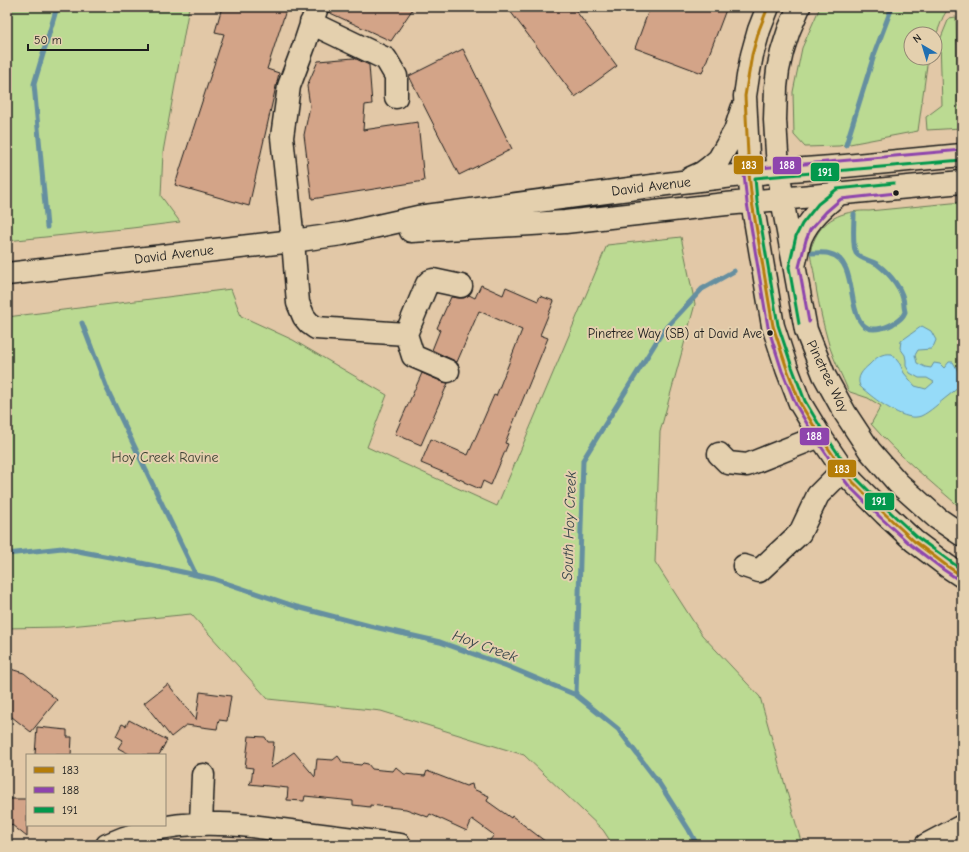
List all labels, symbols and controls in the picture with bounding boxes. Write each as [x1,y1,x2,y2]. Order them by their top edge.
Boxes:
scale bar [28,26,148,52]
north arrow [903,26,943,66]
text: N [910,31,924,46]
text: 50 m [34,33,62,47]
line badge: 183 [733,155,764,175]
line badge: 188 [772,156,802,175]
text: 183 [741,159,757,172]
text: 188 [779,159,795,172]
line badge: 191 [810,162,840,182]
text: 191 [818,166,832,179]
street label: David Avenue [610,173,692,200]
unlabelled marker [891,188,901,198]
street label: David Avenue [133,241,215,268]
place label: Pinetree Way (SB) at David Ave [588,326,762,341]
marker: Pinetree Way (SB) at David Ave [765,328,775,338]
street label: Pinetree Way [803,337,853,416]
line badge: 188 [799,427,830,446]
text: 188 [806,430,822,443]
park label: Hoy Creek Ravine [112,449,218,466]
line badge: 183 [827,459,857,478]
text: 183 [834,463,850,476]
water label: South Hoy Creek [558,470,580,581]
line badge: 191 [864,492,895,511]
text: 191 [872,495,886,508]
water label: Hoy Creek [450,626,520,666]
legend [26,754,166,826]
text: 183 [62,763,79,777]
text: 188 [62,783,79,797]
text: 191 [62,803,78,817]

